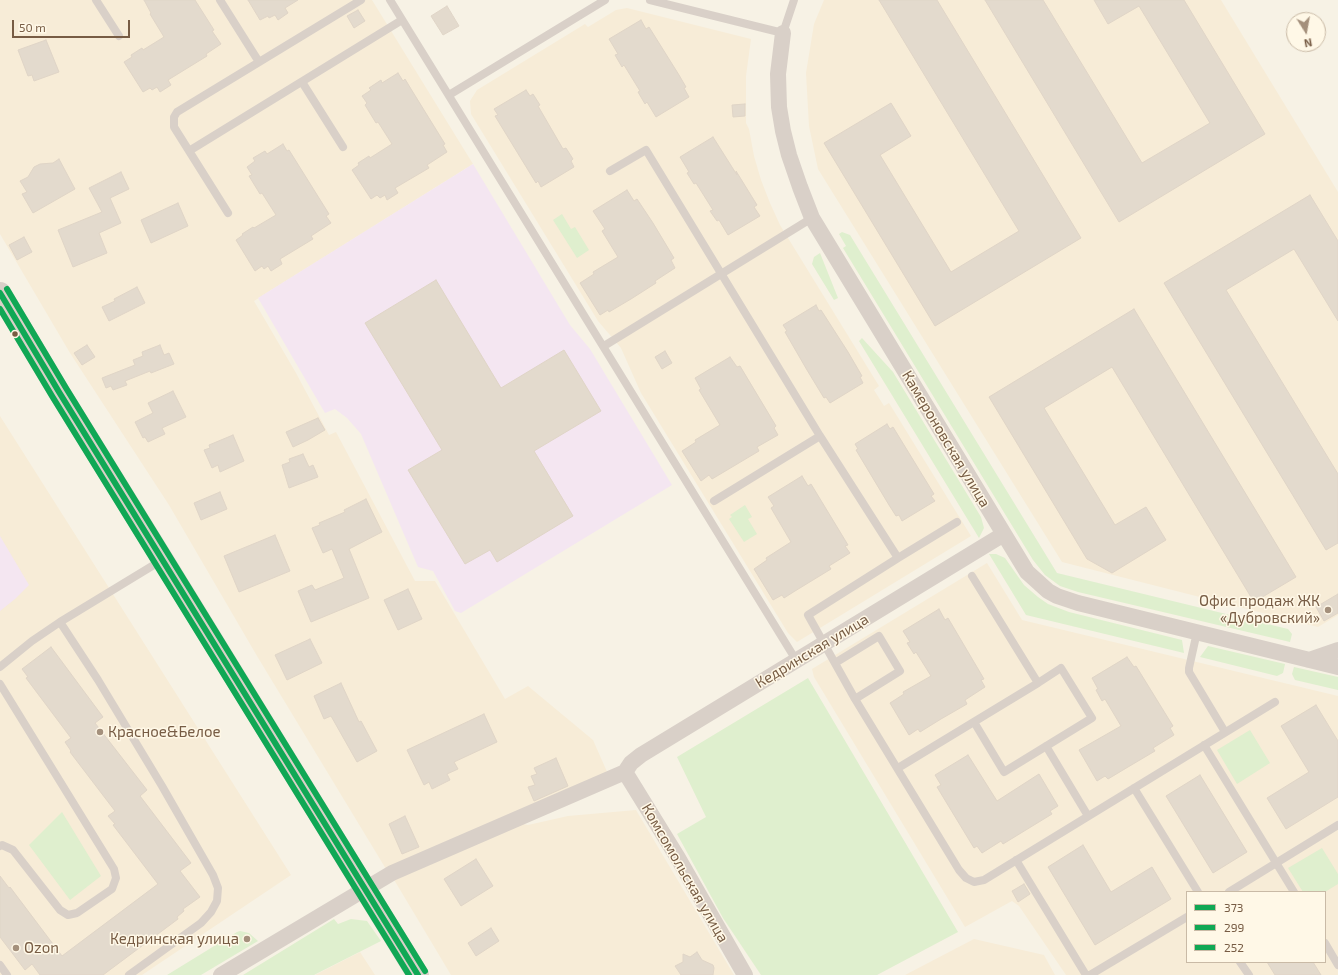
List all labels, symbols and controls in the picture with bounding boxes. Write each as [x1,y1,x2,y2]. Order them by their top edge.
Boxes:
scale bar [14,12,132,38]
north arrow [1286,12,1326,52]
text: 50 m [19,20,46,34]
text: N [1303,36,1313,50]
unlabelled marker [10,329,20,339]
street label: Камероновская улица [898,367,994,511]
place label: Офис продаж ЖК «Дубровский» [1199,592,1320,627]
marker: Офис продаж ЖК «Дубровский» [1323,605,1333,615]
street label: Кедринская улица [752,610,872,692]
place label: Красное&Белое [108,723,221,741]
marker: Красное&Белое [95,727,105,737]
street label: Комсомольская улица [638,800,732,946]
legend [1186,891,1326,963]
text: 373 [1224,900,1244,914]
text: 299 [1224,920,1244,934]
place label: Кедринская улица [110,930,239,948]
marker: Кедринская улица [242,934,252,944]
place label: Ozon [24,939,59,957]
text: 252 [1224,940,1244,954]
marker: Ozon [11,943,21,953]

